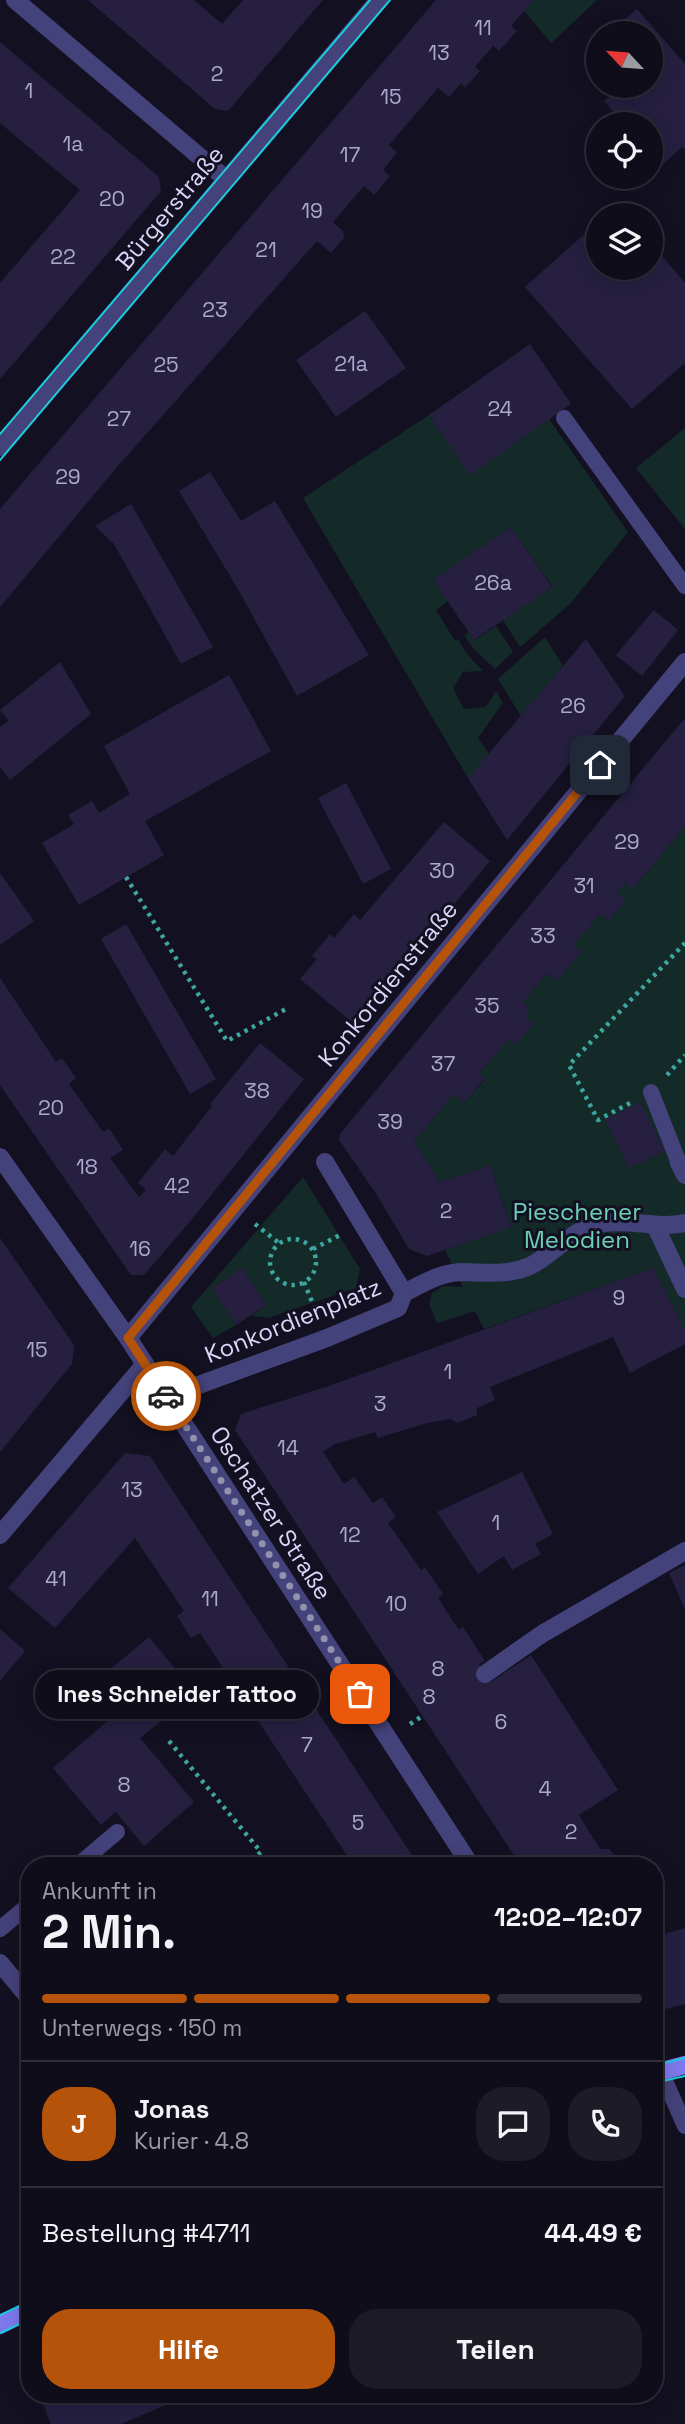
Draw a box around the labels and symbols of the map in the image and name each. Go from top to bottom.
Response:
house number: 11 [474,14,492,41]
north arrow [586,21,663,98]
house number: 13 [428,39,450,66]
house number: 2 [211,60,223,87]
house number: 1 [25,77,33,104]
house number: 15 [380,83,402,110]
house number: 1a [63,130,83,157]
street label: Bürgerstraße [109,139,231,276]
house number: 17 [340,141,360,168]
house number: 20 [99,185,125,212]
house number: 19 [301,197,323,224]
house number: 21 [255,236,277,263]
house number: 22 [50,243,76,270]
house number: 23 [202,296,228,323]
house number: 21a [334,350,368,377]
house number: 25 [153,351,179,378]
house number: 24 [487,395,513,422]
house number: 27 [107,405,131,432]
house number: 29 [55,463,81,490]
house number: 26a [474,569,512,596]
house number: 26 [560,692,586,719]
pin [570,735,630,795]
house number: 29 [614,828,640,855]
house number: 30 [429,857,455,884]
house number: 31 [573,872,595,899]
street label: Konkordienstraße [311,894,464,1073]
house number: 33 [530,922,556,949]
house number: 35 [474,992,500,1019]
house number: 37 [431,1050,455,1077]
house number: 38 [244,1077,270,1104]
house number: 20 [38,1094,64,1121]
house number: 39 [377,1108,403,1135]
house number: 18 [76,1153,98,1180]
house number: 42 [164,1172,190,1199]
park label: Pieschener Melodien [513,1196,641,1255]
house number: 2 [440,1197,452,1224]
house number: 16 [129,1235,151,1262]
street label: Konkordienplatz [200,1271,386,1370]
house number: 9 [613,1284,625,1311]
house number: 15 [26,1336,48,1363]
house number: 1 [444,1358,452,1385]
courier [131,1361,201,1431]
house number: 3 [374,1390,386,1417]
street label: Oschatzer Straße [204,1420,339,1605]
house number: 14 [277,1434,299,1461]
house number: 13 [121,1476,143,1503]
house number: 1 [492,1509,500,1536]
house number: 12 [339,1521,361,1548]
house number: 41 [45,1565,67,1592]
house number: 11 [201,1585,219,1612]
house number: 10 [385,1590,407,1617]
house number: 8 [431,1655,445,1682]
pin [330,1664,390,1724]
callout: Ines Schneider Tattoo [35,1670,318,1718]
house number: 8 [422,1683,436,1710]
house number: 6 [495,1708,507,1735]
house number: 7 [301,1731,313,1758]
house number: 8 [117,1771,131,1798]
house number: 4 [538,1775,552,1802]
house number: 5 [352,1809,364,1836]
house number: 2 [565,1818,577,1845]

